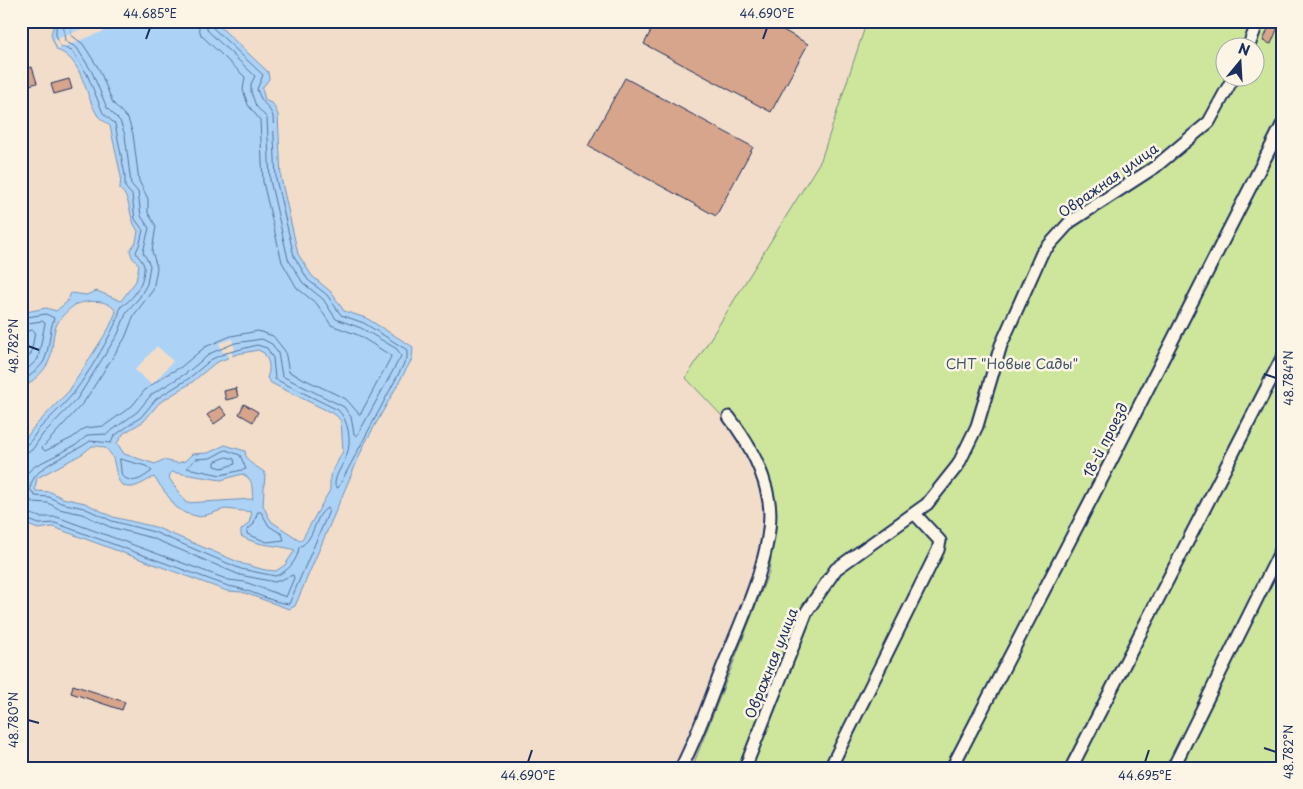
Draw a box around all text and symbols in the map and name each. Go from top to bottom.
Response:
text: 44.685°E [123,4,177,22]
text: 44.690°E [739,4,795,22]
text: N [1236,37,1253,61]
north arrow [1216,38,1266,88]
street label: Овражная улица [1054,138,1162,222]
text: 48.782°N [4,319,22,373]
text: 48.784°N [1279,350,1297,406]
park label: СНТ "Новые Сады" [946,353,1078,374]
street label: 18-й проезд [1077,399,1133,481]
street label: Овражная улица [739,604,803,722]
text: 48.780°N [4,692,22,748]
text: 48.782°N [1279,725,1297,779]
text: 44.690°E [500,766,556,784]
text: 44.695°E [1118,766,1172,784]

